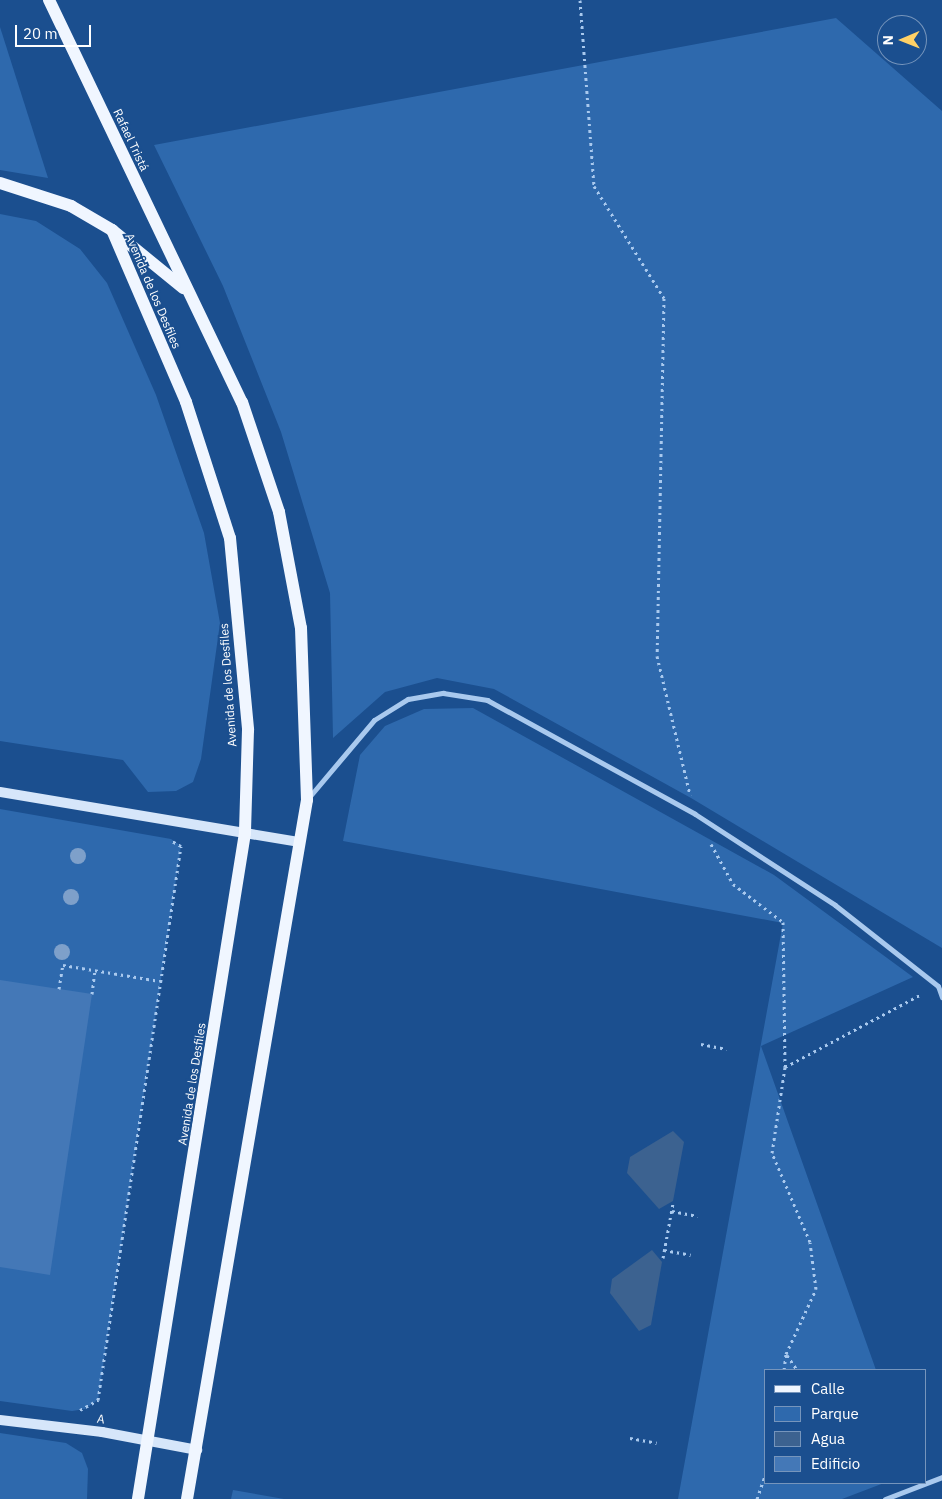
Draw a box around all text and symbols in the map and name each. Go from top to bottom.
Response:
scale bar [18,15,94,47]
north arrow [877,15,927,65]
text: 20 m [23,24,58,43]
text: N [879,35,897,45]
street label: Rafael Tristá [110,107,152,173]
street label: Avenida de los Desfiles [122,231,184,351]
street label: Avenida de los Desfiles [216,623,240,747]
street label: Avenida de los Desfiles [175,1022,209,1146]
legend [764,1369,927,1484]
text: Calle [811,1379,845,1398]
text: Parque [811,1404,859,1423]
street label: A [96,1411,106,1427]
text: Agua [811,1429,845,1448]
text: Edificio [811,1454,860,1473]

